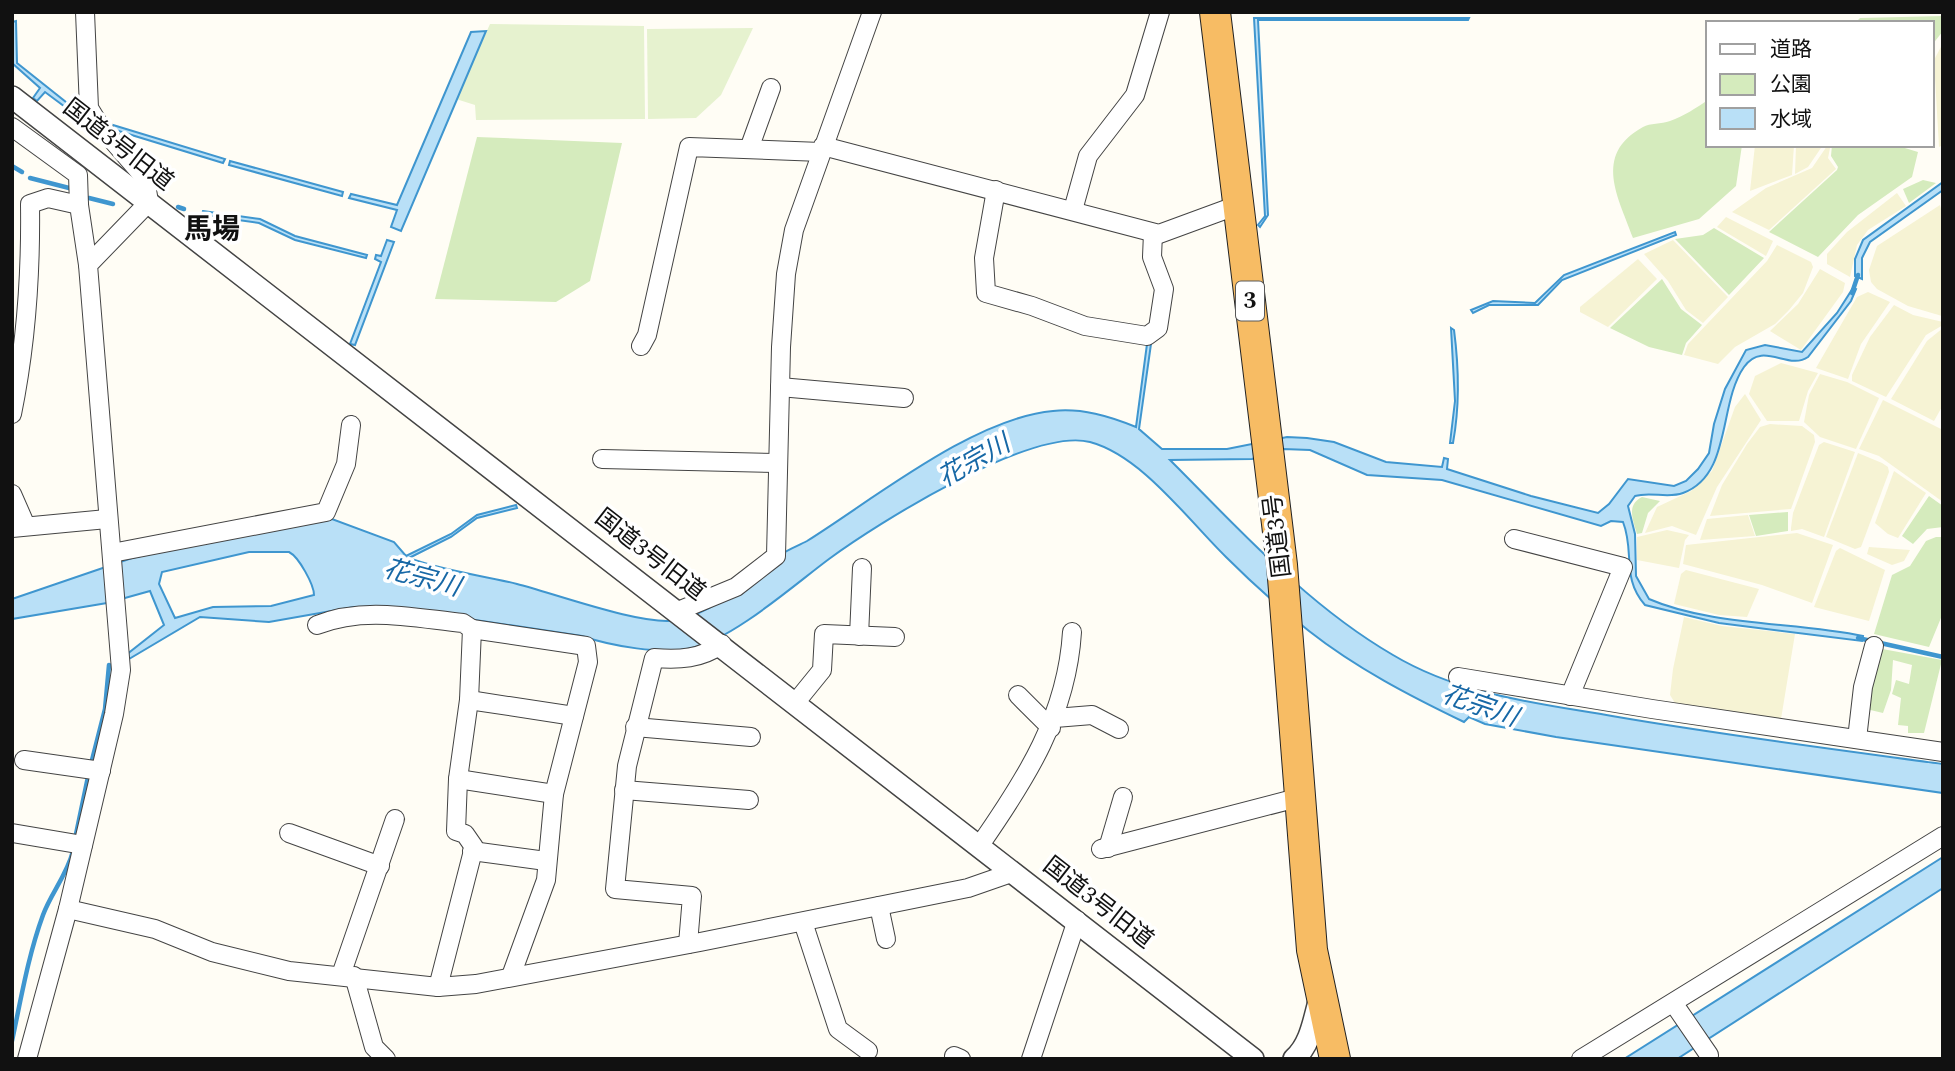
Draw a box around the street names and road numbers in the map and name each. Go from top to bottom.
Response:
street label: 国道3号旧道 [55,90,181,200]
road number: 3 [1236,282,1264,320]
street label: 国道3号 [1255,492,1301,580]
street label: 国道3号旧道 [587,500,713,610]
street label: 国道3号旧道 [1035,848,1161,958]

